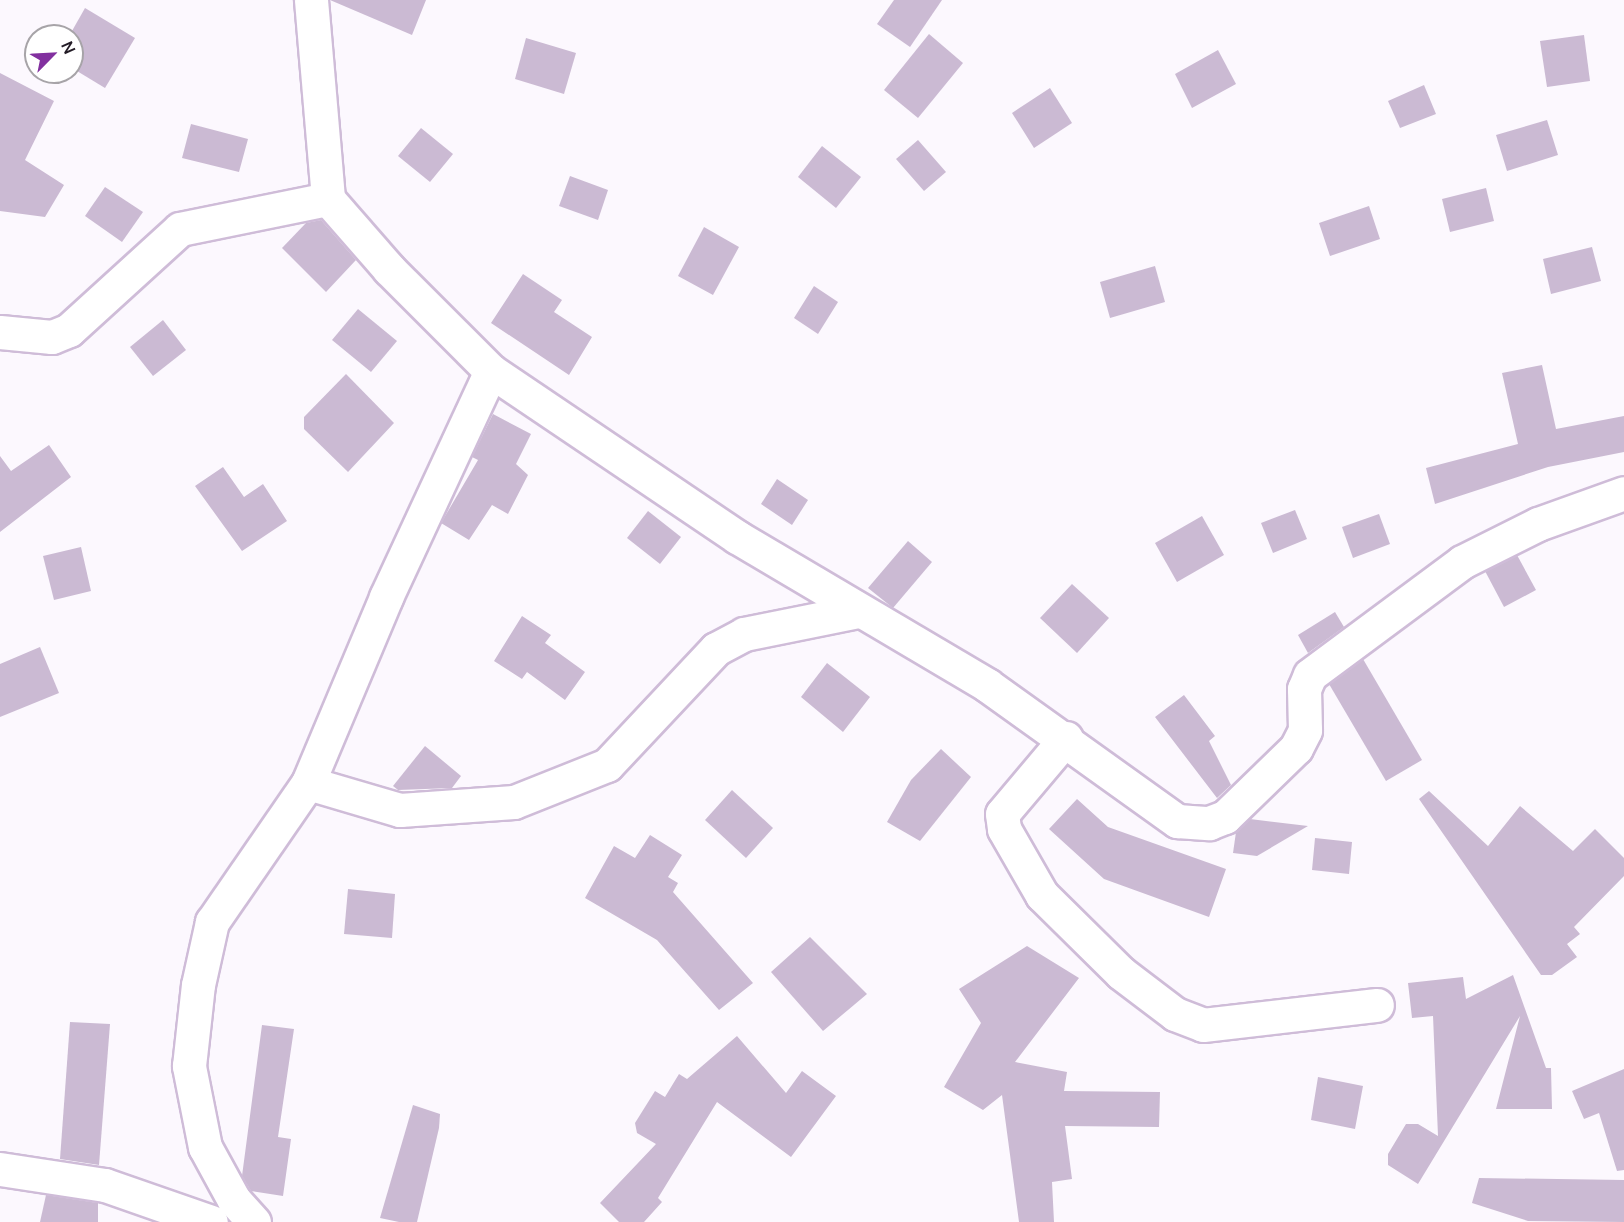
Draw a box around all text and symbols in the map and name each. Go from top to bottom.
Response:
north arrow [24,24,84,84]
text: N [56,38,81,57]

